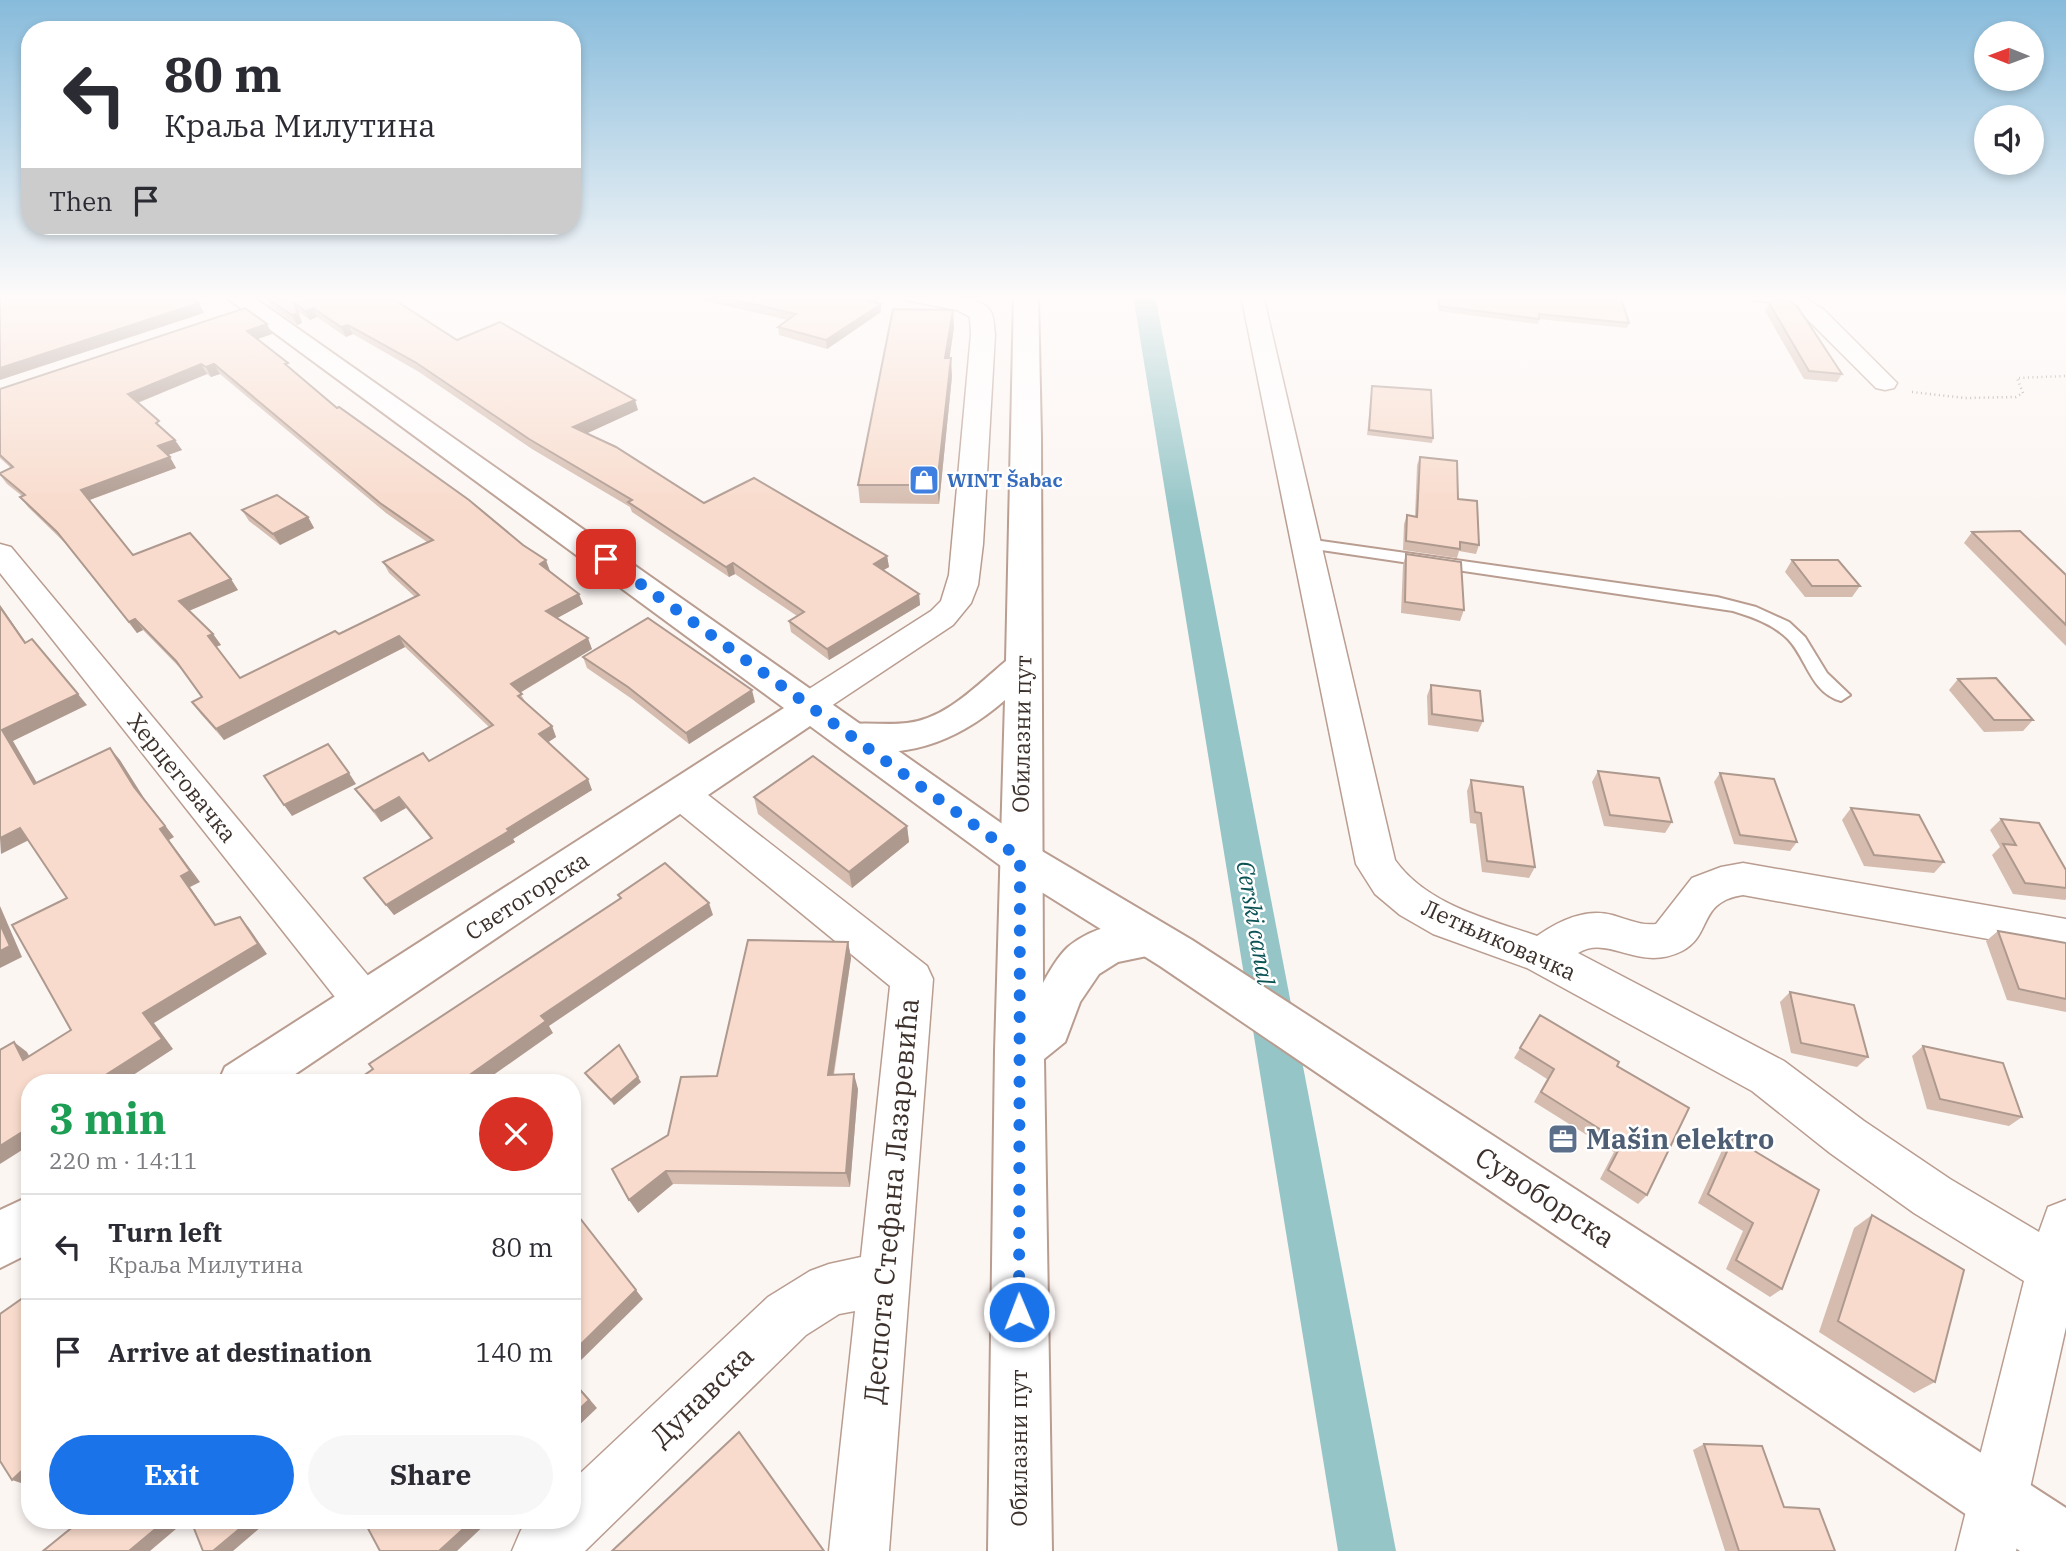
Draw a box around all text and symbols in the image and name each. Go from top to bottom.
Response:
north arrow [1974,21,2044,91]
map controls [1974,21,2044,175]
text: 80 m [164,42,282,105]
icon: left [49,49,140,140]
text: Краља Милутина [164,104,436,146]
button: sound [1974,105,2044,175]
icon: arrive [127,182,165,220]
text: Then [49,184,113,218]
shop icon: WINT Šabac [907,463,941,497]
place label: WINT Šabac [947,468,1063,492]
pin [576,529,636,589]
icon: arrive [587,540,625,578]
street label: Обилазни пут [1005,655,1037,813]
street label: Херцеговачка [121,707,244,848]
street label: Светогорска [459,844,594,946]
water label: Cerski canal [1229,858,1283,989]
street label: Летњиковачка [1418,892,1581,987]
street label: Деспота Стефана Лазаревића [854,996,927,1405]
text: 3 min [49,1091,167,1146]
button: close [479,1097,553,1171]
place label: Mašin elektro [1586,1120,1774,1157]
office icon: Mašin elektro [1546,1122,1580,1156]
street label: Сувоборска [1468,1138,1622,1256]
text: 220 m · 14:11 [49,1145,198,1175]
text: Turn left [108,1215,222,1249]
icon: left [49,1228,87,1266]
text: 80 m [491,1230,553,1264]
text: Краља Милутина [108,1249,303,1279]
position arrow [982,1275,1056,1349]
icon: arrive [49,1333,87,1371]
text: Arrive at destination [108,1335,372,1369]
text: 140 m [475,1335,553,1369]
street label: Дунавска [642,1337,761,1454]
street label: Обилазни пут [1003,1369,1033,1527]
button: Exit [49,1435,294,1515]
button: Share [308,1435,553,1515]

